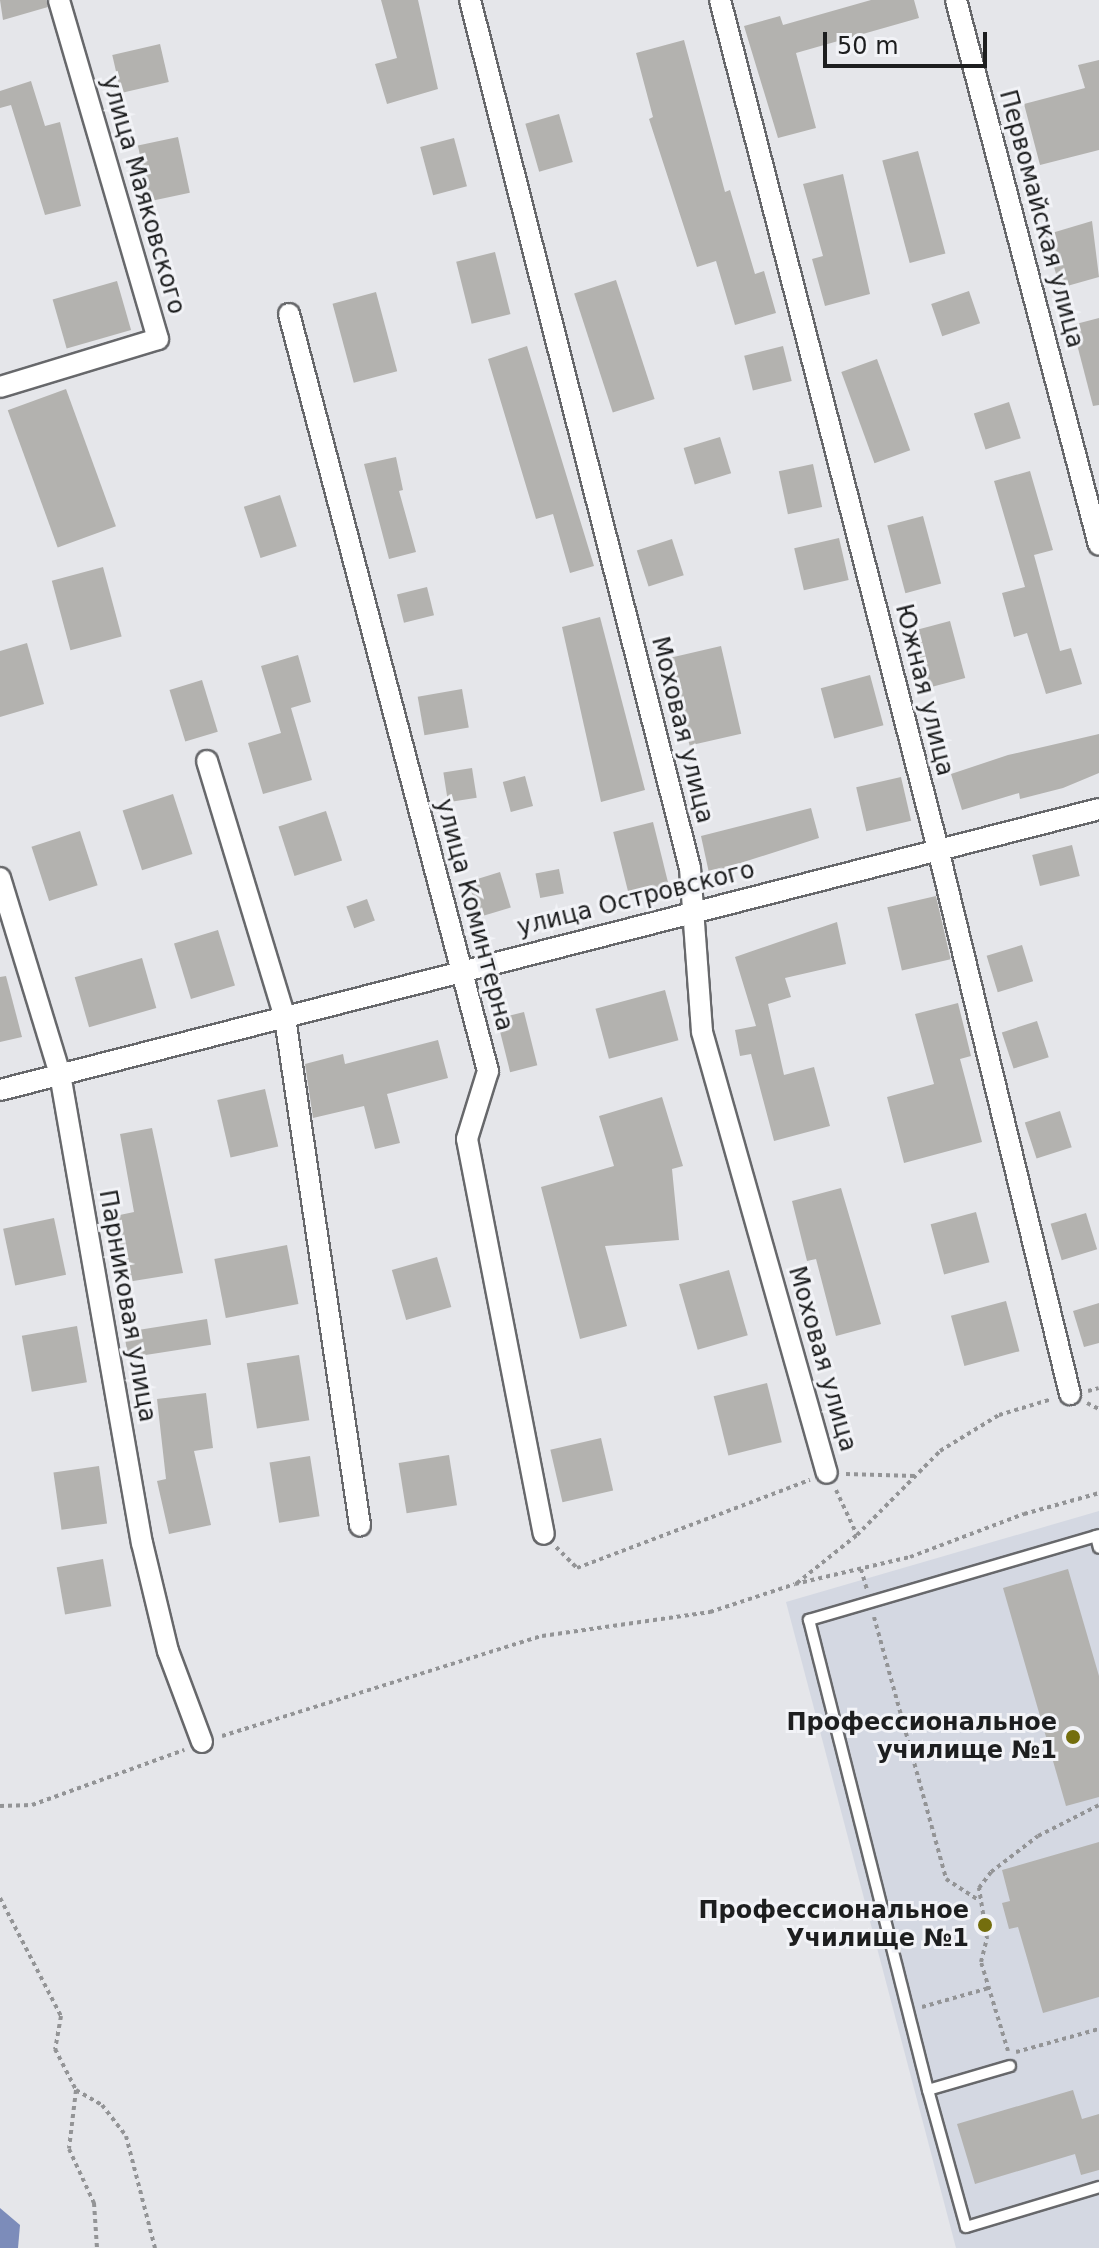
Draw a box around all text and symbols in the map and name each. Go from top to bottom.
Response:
scale bar [827,16,991,66]
text: 50 m [837,32,899,60]
street label: улица Маяковского [95,72,191,318]
street label: Первомайская улица [993,87,1089,351]
street label: Южная улица [889,601,959,779]
street label: Моховая улица [645,634,719,826]
street label: улица Коминтерна [429,796,519,1034]
street label: улица Островского [514,856,758,942]
street label: Парниковая улица [92,1188,162,1424]
street label: Моховая улица [782,1263,862,1455]
place label: Профессиональное училище №1 [787,1709,1057,1765]
marker: Профессиональное училище №1 [1064,1728,1082,1746]
place label: Профессиональное Училище №1 [699,1897,969,1953]
marker: Профессиональное Училище №1 [976,1916,994,1934]

